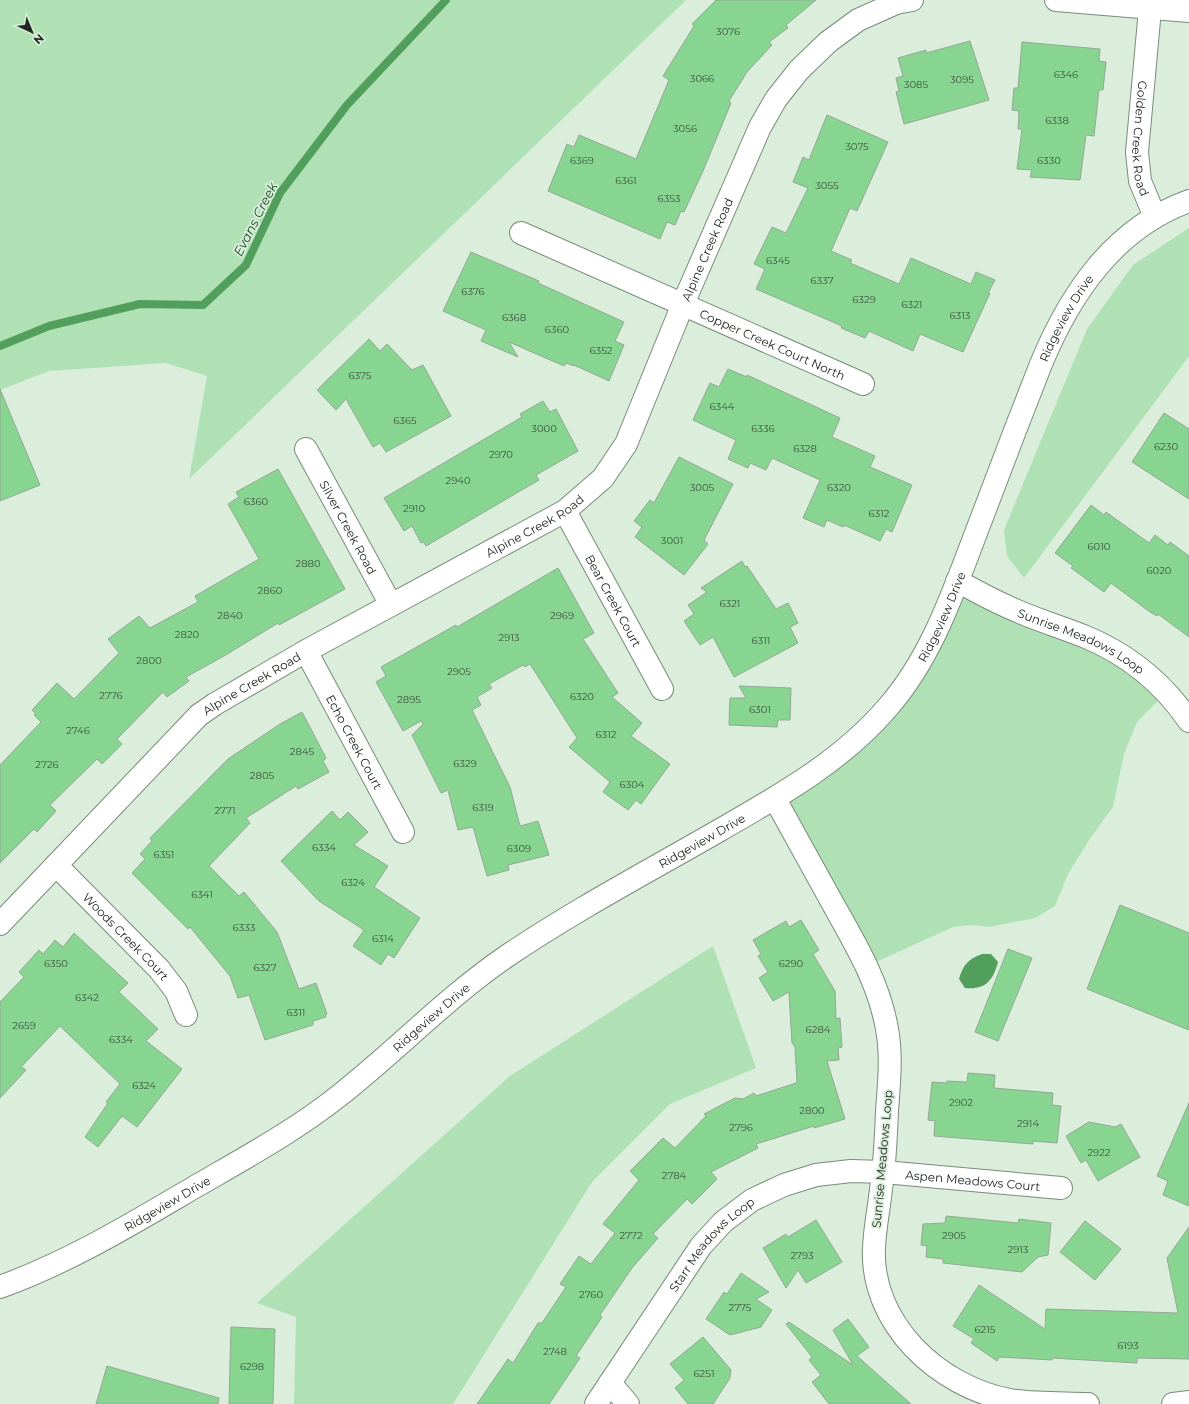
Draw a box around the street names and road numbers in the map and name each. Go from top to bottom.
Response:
street label: Golden Creek Road [1129,80,1153,198]
street label: Alpine Creek Road [678,195,736,303]
street label: Ridgeview Drive [1035,271,1096,364]
street label: Copper Creek Court North [698,305,848,383]
street label: Silver Creek Road [317,478,380,577]
street label: Alpine Creek Road [483,491,586,560]
street label: Bear Creek Court [583,552,645,649]
street label: Ridgeview Drive [914,569,968,665]
street label: Sunrise Meadows Loop [1016,605,1148,677]
street label: Alpine Creek Road [200,648,303,718]
street label: Echo Creek Court [323,692,386,792]
street label: Ridgeview Drive [656,810,748,871]
street label: Woods Creek Court [80,889,172,983]
street label: Ridgeview Drive [389,979,473,1055]
street label: Sunrise Meadows Loop [868,1089,896,1229]
street label: Aspen Meadows Court [905,1166,1041,1194]
street label: Ridgeview Drive [121,1172,213,1234]
street label: Starr Meadows Loop [665,1194,757,1294]

